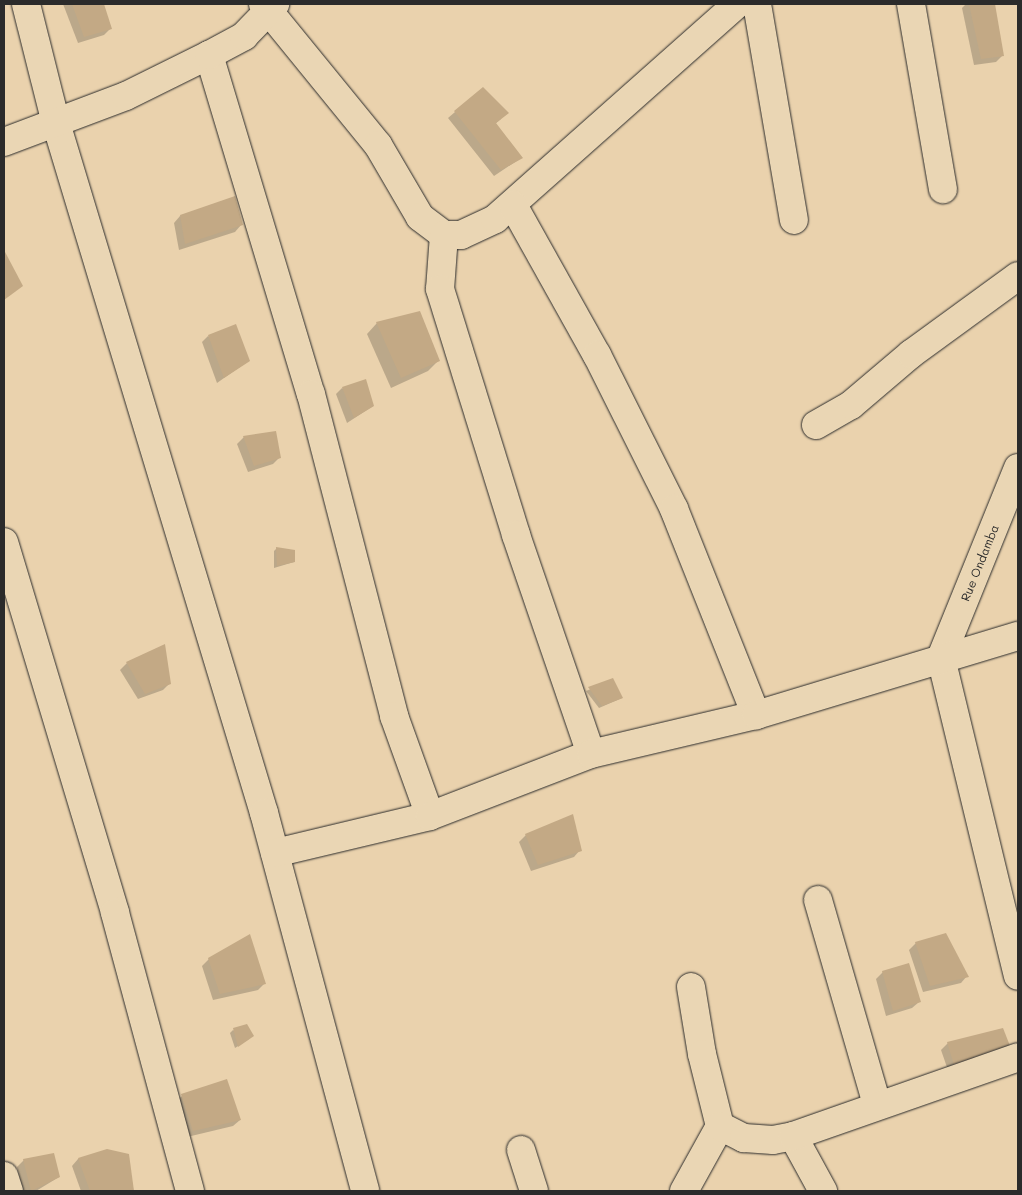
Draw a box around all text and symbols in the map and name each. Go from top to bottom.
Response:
street label: Rue Ondamba [958,523,1002,603]

